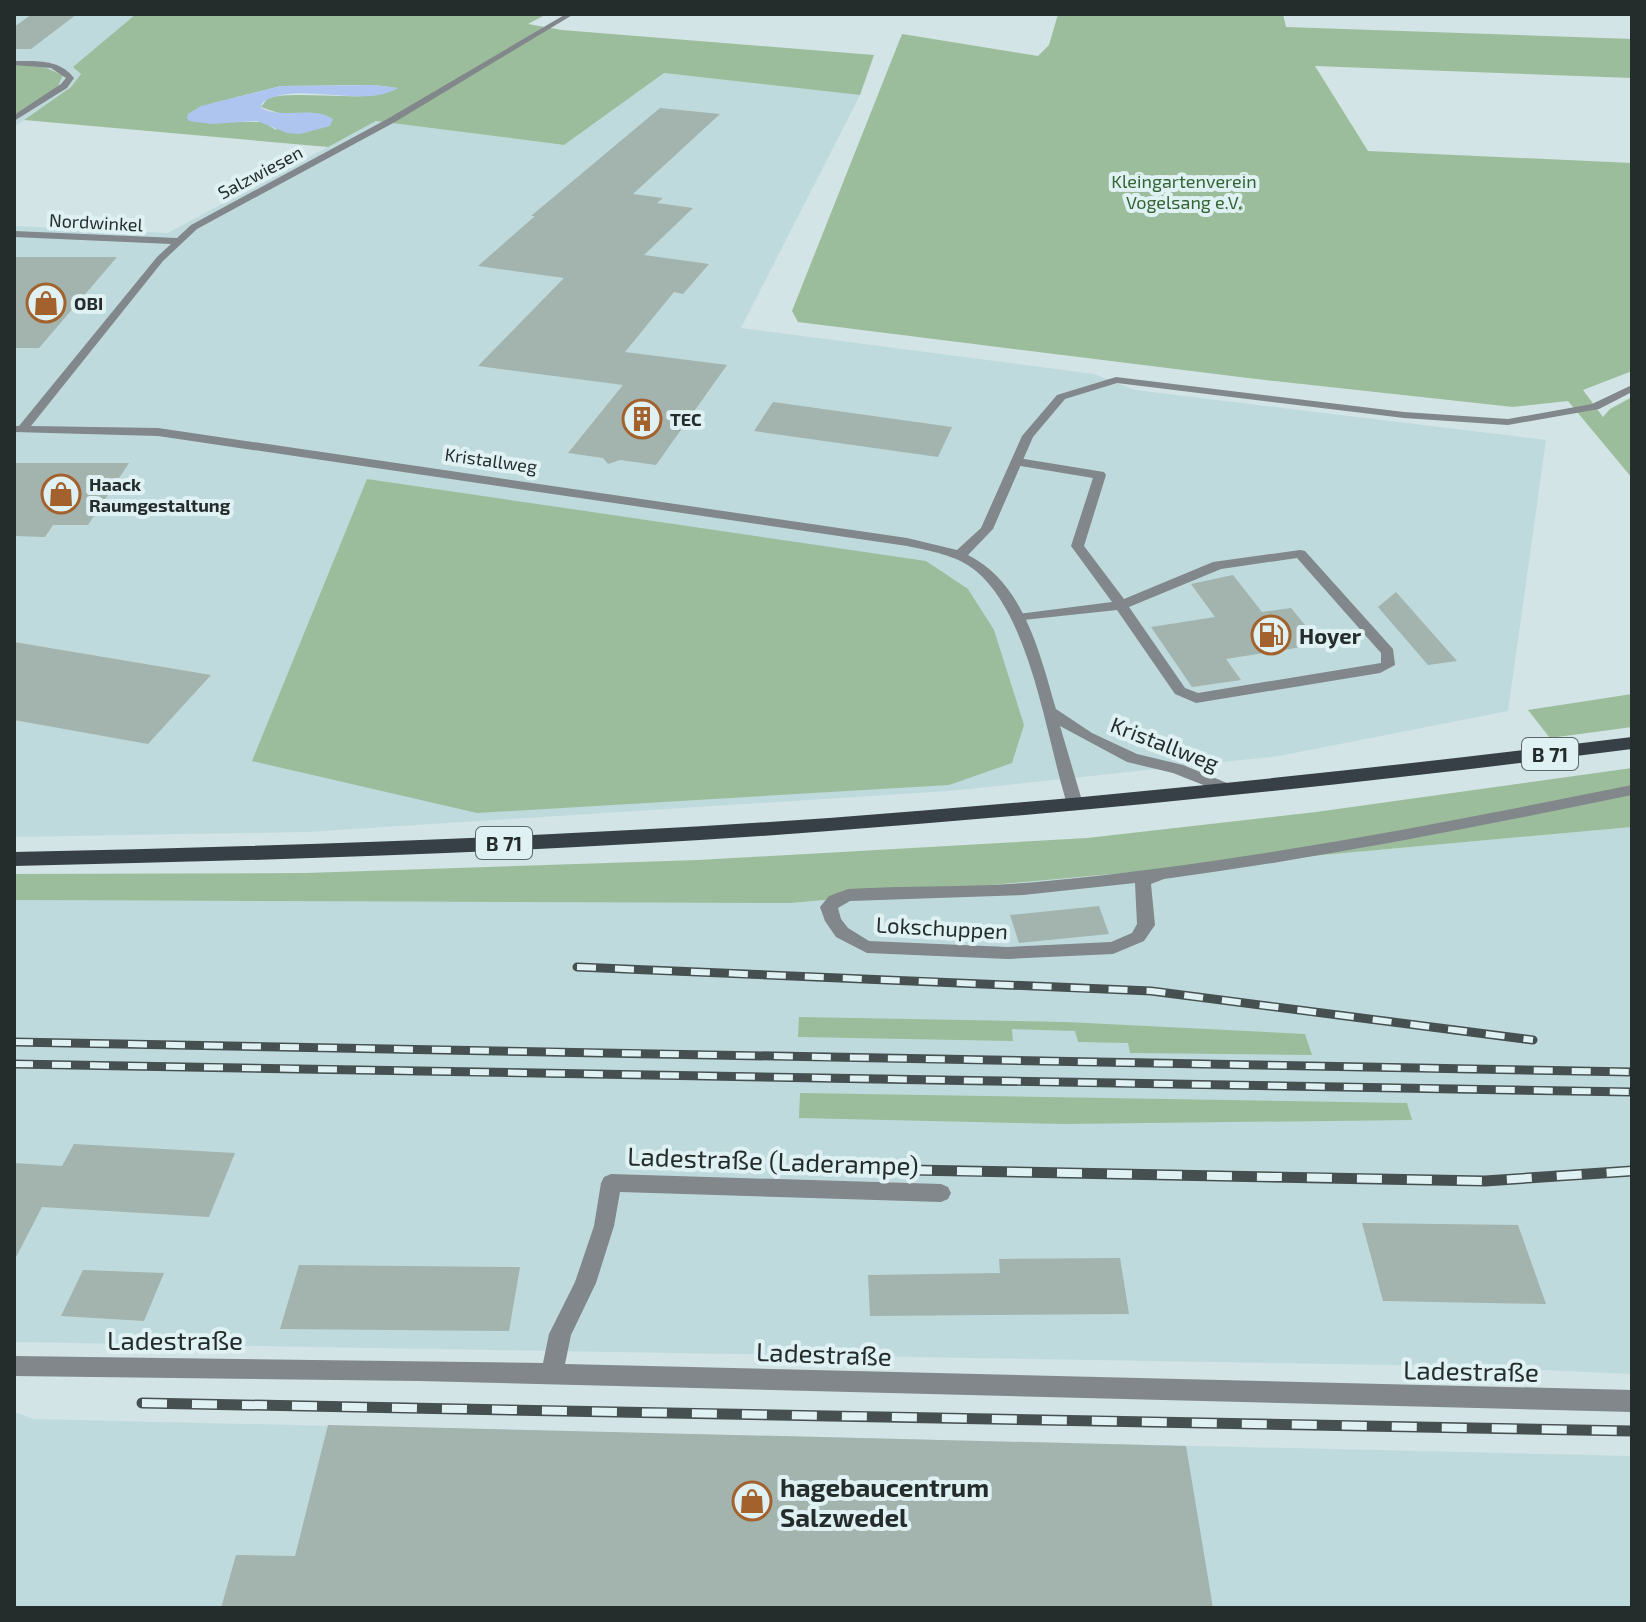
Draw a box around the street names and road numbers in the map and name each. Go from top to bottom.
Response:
street label: Salzwiesen [214,141,306,203]
street label: Nordwinkel [49,209,144,235]
street label: Kristallweg [443,443,539,477]
street label: Kristallweg [1107,710,1223,776]
road number: B 71 [1522,738,1578,770]
road number: B 71 [476,827,532,859]
street label: Lokschuppen [875,911,1009,943]
street label: Ladestraße (Laderampe) [627,1139,919,1181]
street label: Ladestraße [107,1324,243,1355]
street label: Ladestraße [756,1335,892,1371]
street label: Ladestraße [1403,1353,1539,1387]

